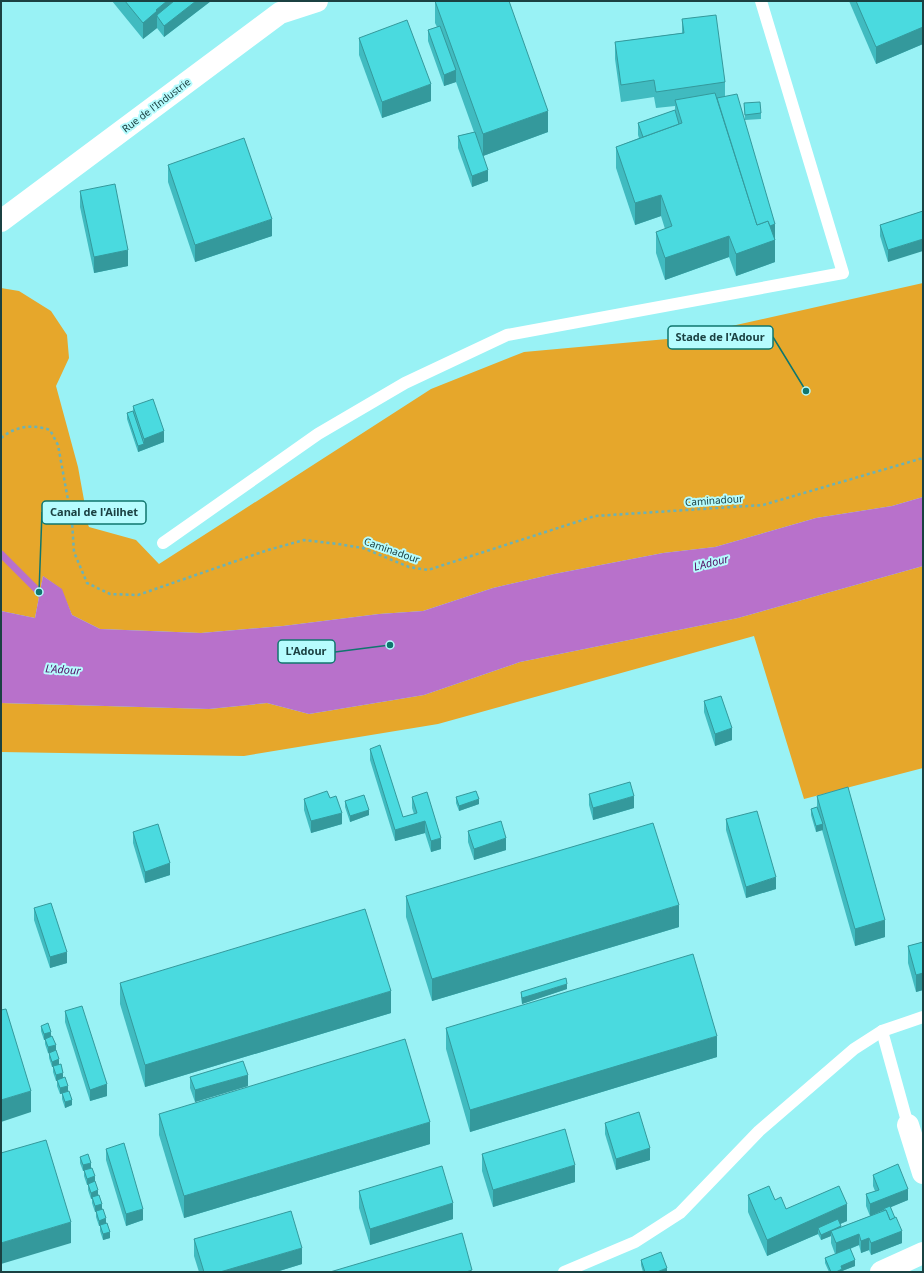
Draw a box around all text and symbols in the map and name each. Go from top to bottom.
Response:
street label: Rue de l'Industrie [119,74,193,135]
callout: Stade de l'Adour [668,326,773,349]
text: Stade de l'Adour [675,329,765,344]
street label: Caminadour [684,491,744,509]
callout: Canal de l'Ailhet [42,501,146,524]
text: Canal de l'Ailhet [50,504,138,519]
street label: Caminadour [362,534,422,566]
water label: L'Adour [692,550,731,574]
callout: L'Adour [278,640,335,663]
text: L'Adour [286,643,327,658]
water label: L'Adour [45,660,82,678]

